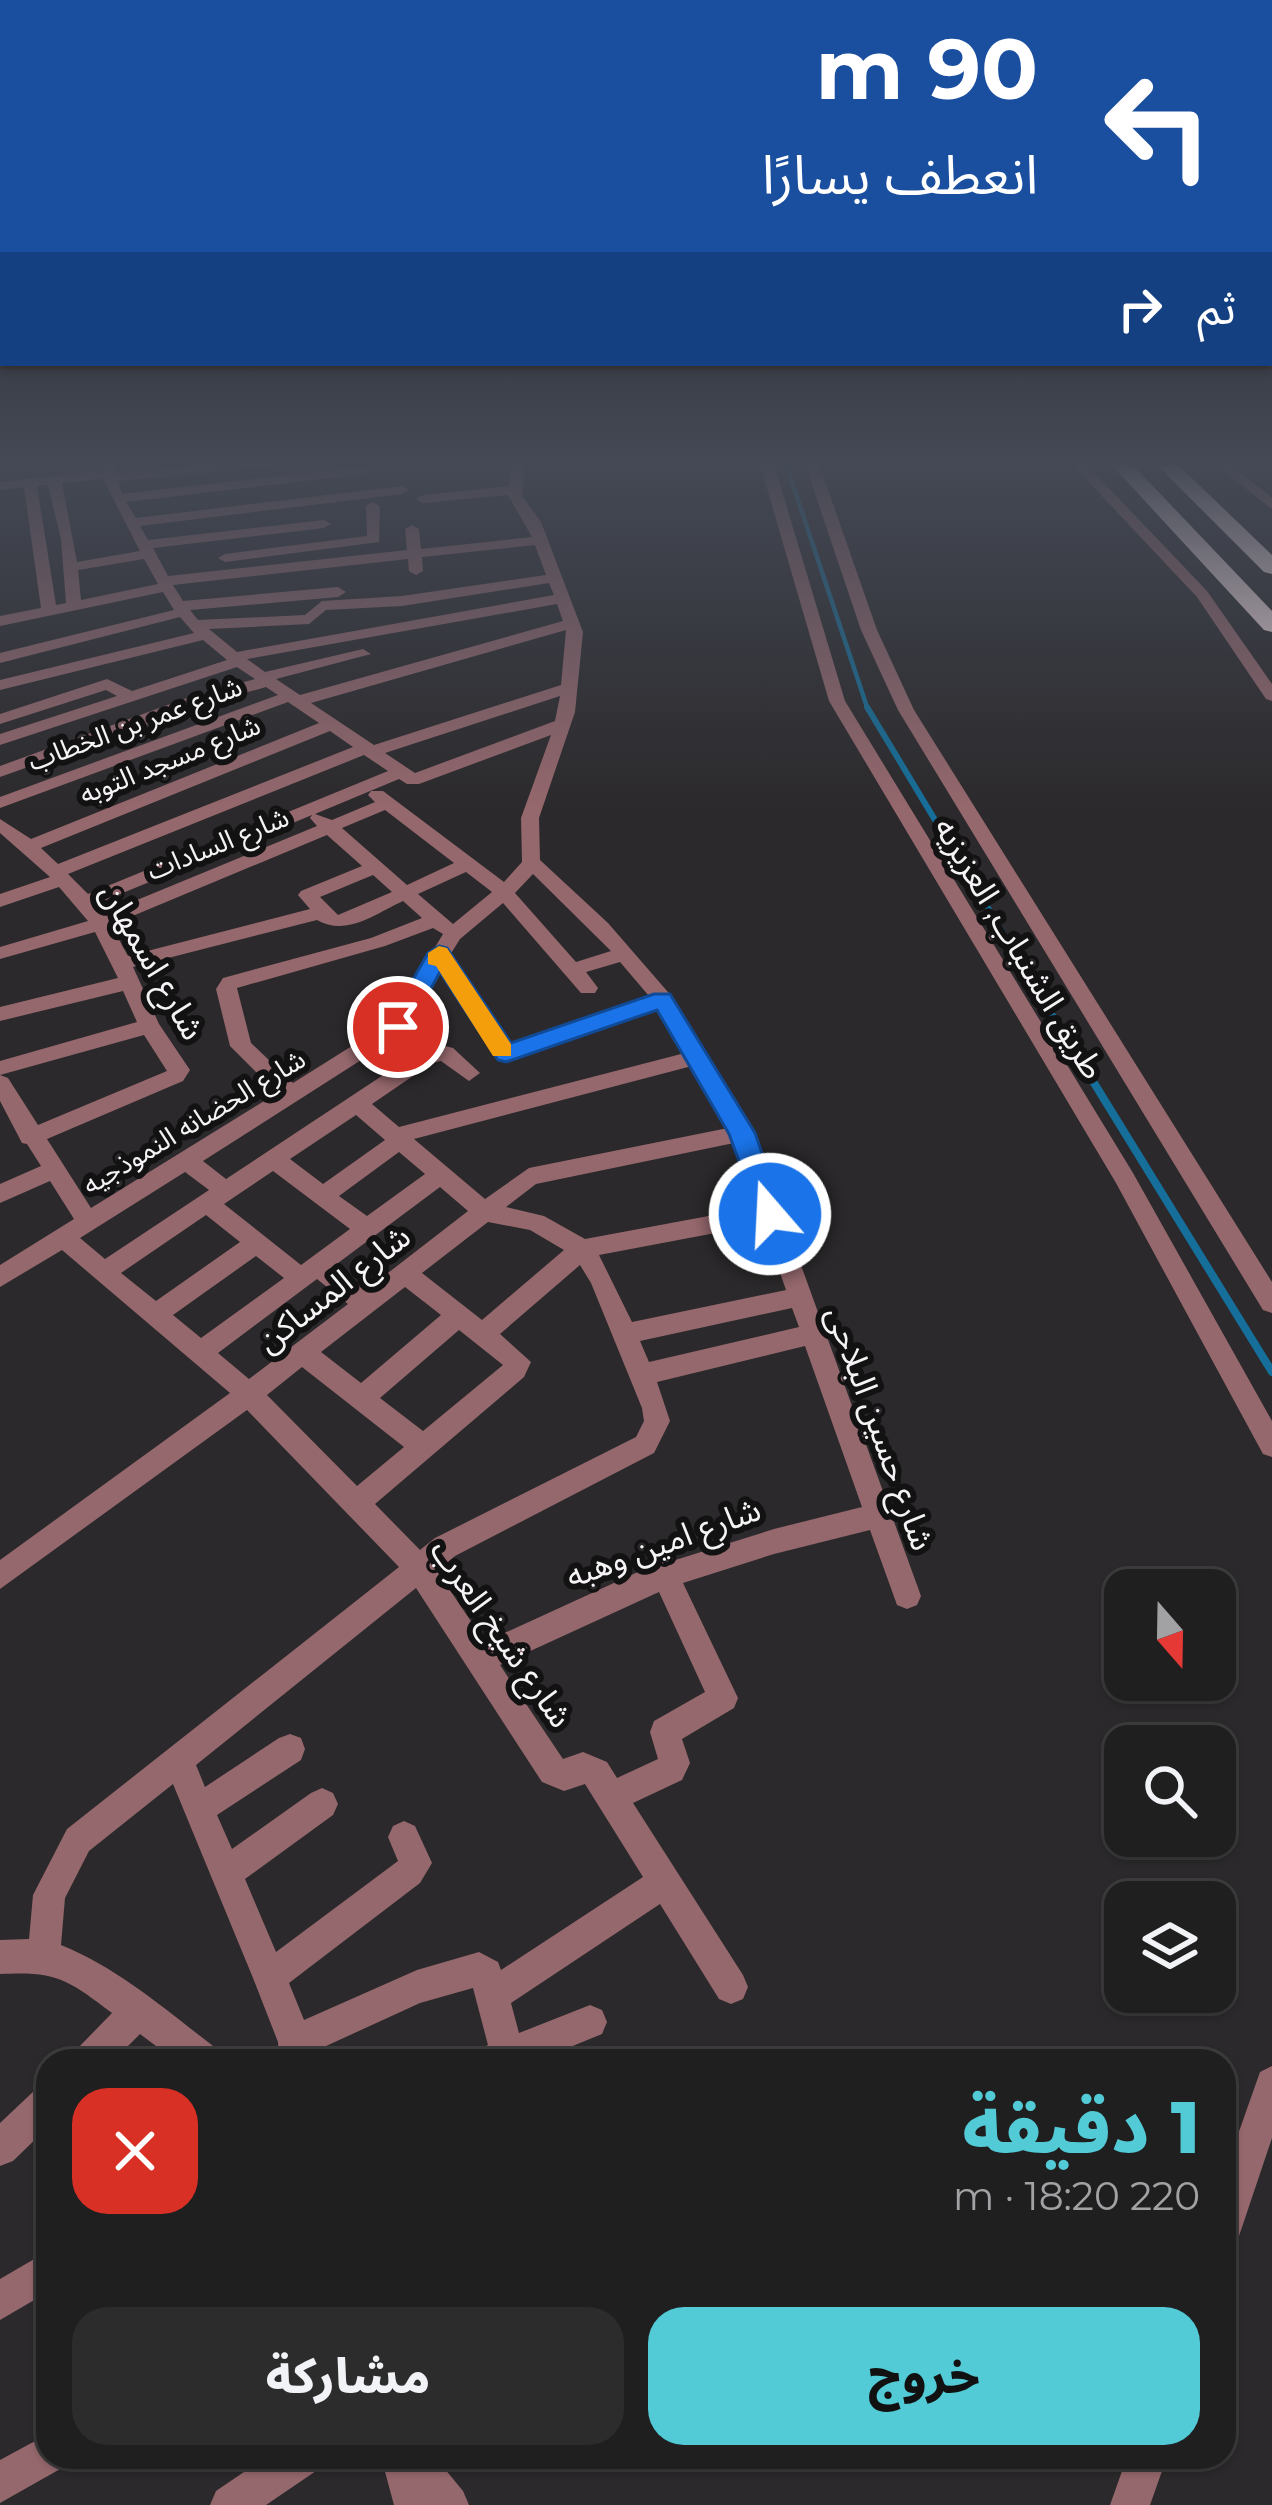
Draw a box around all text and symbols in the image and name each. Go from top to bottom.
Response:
text: 90 m [816,18,1038,120]
icon: left [1080,48,1236,204]
text: انعطف يسارًا [762,142,1038,208]
icon: right [1107,276,1173,342]
text: ثم [1197,280,1236,335]
street label: شارع عمر بن الخطاب [23,670,248,781]
street label: شارع مسجد التوبه [75,708,267,815]
street label: شارع السادات [142,800,295,891]
street label: طريق الشنباب, العزيزيه [925,810,1114,1087]
street label: شارع اسمهان [88,875,214,1049]
pin [347,976,449,1078]
icon: arrive [365,994,431,1060]
street label: شارع الحضانه النموذجيه [76,1042,313,1205]
position arrow [707,1151,833,1277]
street label: شارع المساكن [248,1216,421,1364]
street label: شارع حسين البلاحى [814,1301,944,1557]
street label: شارع امين وهبه [560,1488,768,1600]
street label: شارع شيخ العرب [418,1531,582,1738]
north arrow [1104,1569,1236,1701]
map controls [1104,1569,1236,2013]
button: search [1104,1725,1236,1857]
button: layers [1104,1881,1236,2013]
text: 1 دقيقة [962,2083,1200,2171]
button: close [72,2088,198,2214]
text: 220 m · 18:20 [953,2172,1200,2220]
button: مشاركة [72,2307,624,2445]
button: خروج [648,2307,1200,2445]

